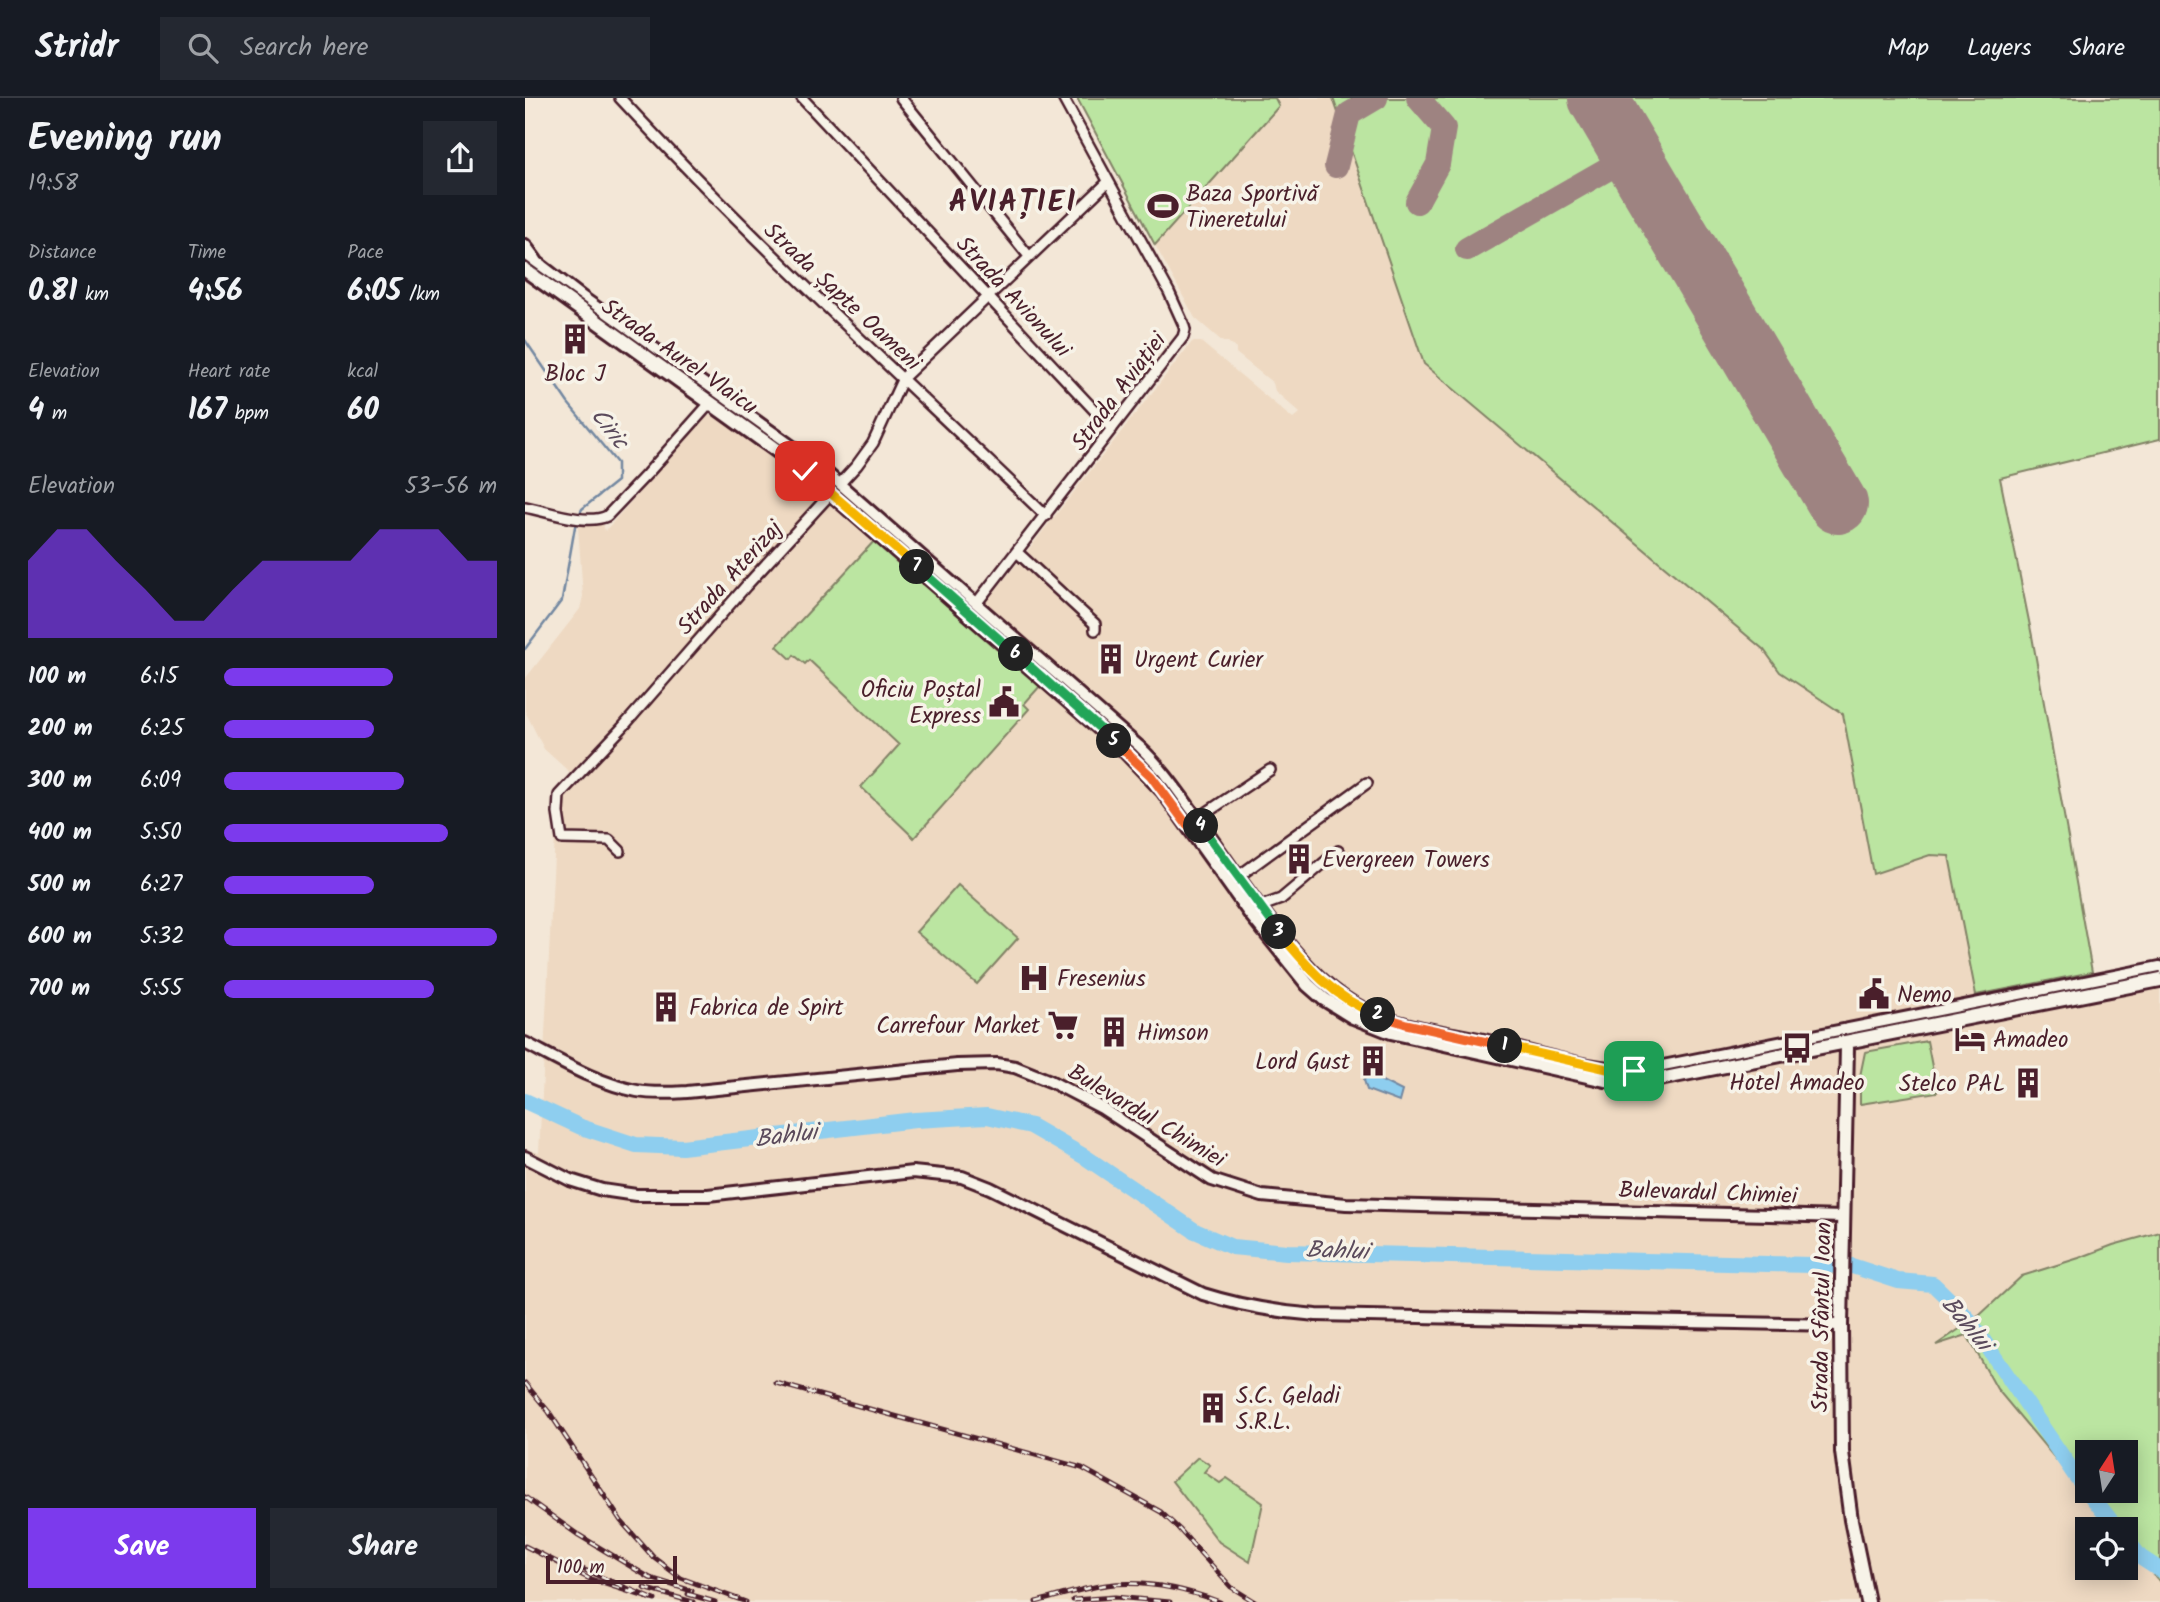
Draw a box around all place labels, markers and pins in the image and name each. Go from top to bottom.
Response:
place label: Baza Sportivă Tineretului [1186,177,1320,239]
sports icon: Baza Sportivă Tineretului [1146,189,1180,223]
building icon: Bloc J [558,322,592,356]
place label: Bloc J [545,357,607,393]
pin [775,441,835,501]
pin: 7 [899,550,935,584]
pin: 6 [999,636,1033,672]
building icon: Urgent Curier [1094,642,1128,676]
place label: Urgent Curier [1134,643,1264,679]
place label: Oficiu Poștal Express [861,673,981,735]
public building icon: Oficiu Poștal Express [987,685,1021,719]
pin: 5 [1097,724,1131,758]
pin: 4 [1183,808,1219,844]
building icon: Evergreen Towers [1282,842,1316,876]
place label: Evergreen Towers [1322,843,1490,879]
pin: 3 [1261,914,1297,950]
hospital icon: Fresenius [1017,961,1051,995]
place label: Fresenius [1057,962,1146,998]
public building icon: Nemo [1857,977,1891,1011]
place label: Nemo [1897,978,1952,1014]
building icon: Fabrica de Spirt [649,990,683,1024]
place label: Fabrica de Spirt [689,991,845,1027]
pin: 2 [1361,998,1395,1032]
supermarket icon: Carrefour Market [1046,1008,1080,1042]
place label: Carrefour Market [876,1009,1041,1045]
building icon: Himson [1097,1015,1131,1049]
place label: Himson [1137,1016,1209,1052]
hotel icon: Amadeo [1953,1022,1987,1056]
place label: Amadeo [1993,1023,2068,1059]
pin: 1 [1487,1028,1523,1063]
bus stop icon: Hotel Amadeo [1780,1031,1814,1065]
pin [1604,1041,1664,1101]
building icon: Lord Gust [1356,1044,1390,1078]
place label: Lord Gust [1255,1045,1351,1081]
place label: Hotel Amadeo [1729,1066,1865,1102]
building icon: Stelco PAL [2011,1066,2045,1100]
place label: Stelco PAL [1899,1067,2005,1103]
place label: S.C. Geladi S.R.L. [1236,1379,1341,1441]
building icon: S.C. Geladi S.R.L. [1196,1391,1230,1425]

